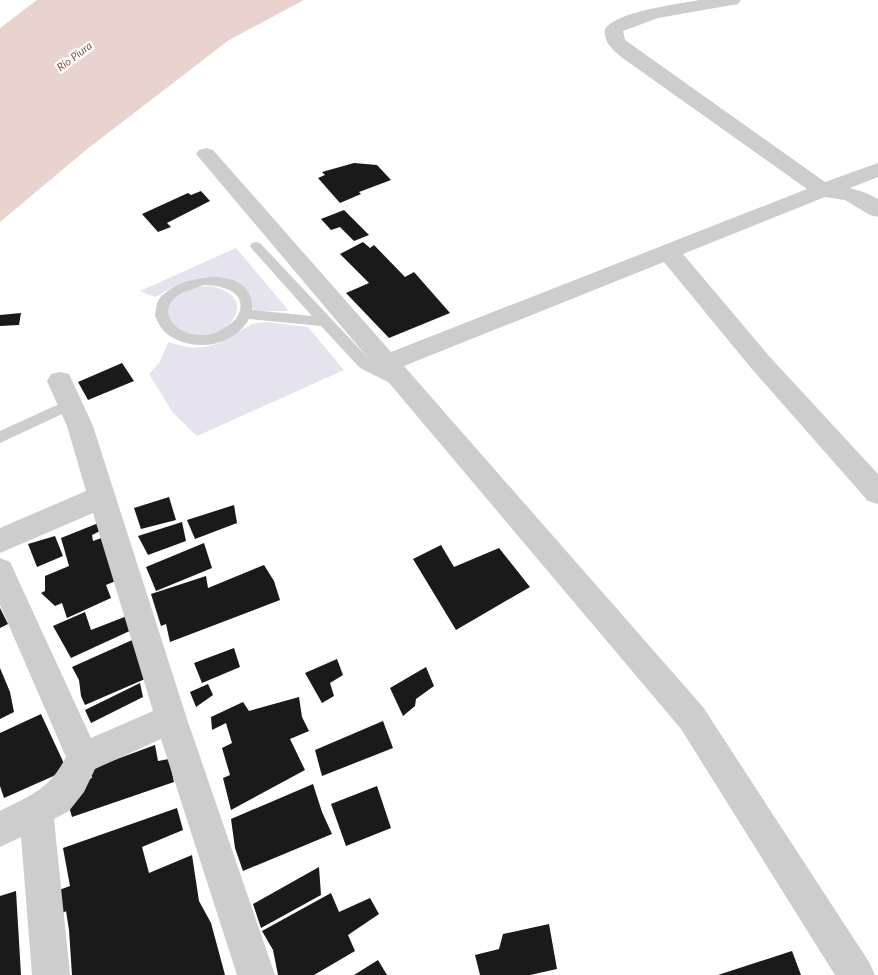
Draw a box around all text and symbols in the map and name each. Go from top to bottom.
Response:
water label: Río Piura [54,38,94,73]

